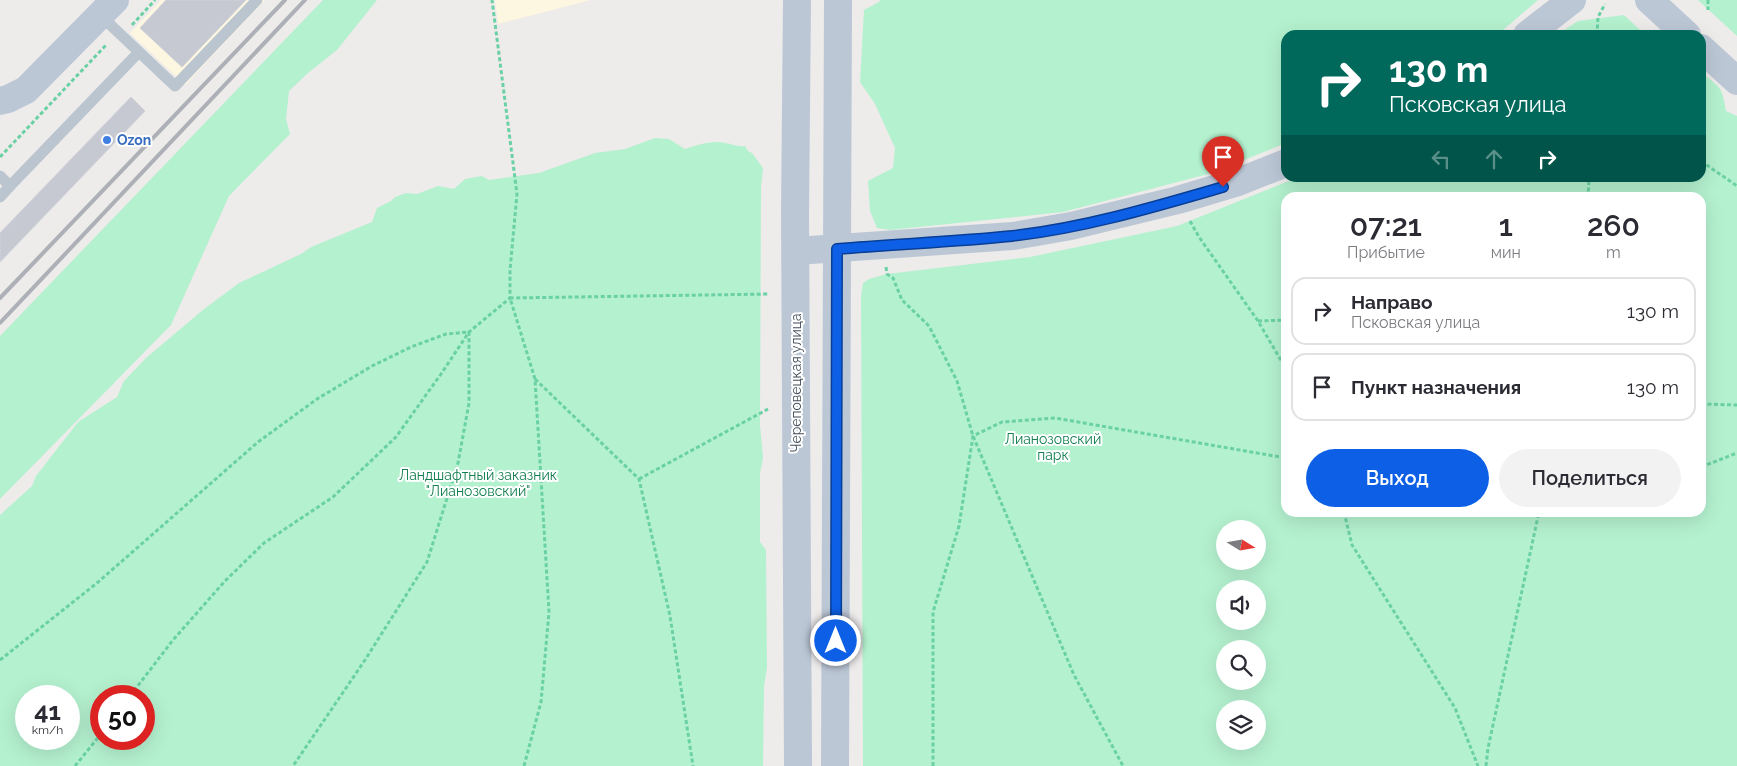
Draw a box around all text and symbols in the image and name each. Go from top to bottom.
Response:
text: 130 m [1389,49,1488,90]
icon: right [1306,50,1371,115]
text: Псковская улица [1389,91,1567,117]
place label: Ozon [117,132,151,148]
marker: Ozon [101,134,113,146]
pin [1202,136,1244,187]
icon: arrive [1209,143,1237,171]
icon: left [1427,145,1455,173]
icon: ahead [1480,145,1508,173]
icon: right [1533,145,1561,173]
text: 07:21 [1350,208,1422,243]
text: 1 [1499,208,1513,243]
text: 260 [1587,208,1640,243]
text: Прибытие [1347,243,1425,262]
text: мин [1491,243,1521,262]
text: m [1606,243,1621,262]
text: Направо [1351,291,1432,313]
icon: right [1308,297,1336,325]
text: 130 m [1627,300,1679,322]
street label: Череповецкая улица [788,313,804,453]
text: Псковская улица [1351,313,1480,332]
icon: arrive [1308,373,1336,401]
text: Пункт назначения [1351,376,1521,398]
text: 130 m [1627,376,1679,398]
park label: Лианозовский парк [1005,431,1101,463]
button: Выход [1306,449,1489,507]
button: Поделиться [1499,449,1681,507]
park label: Ландшафтный заказник "Лианозовский" [399,467,557,499]
north arrow [1216,520,1266,570]
map controls [1216,520,1266,750]
button: sound [1216,580,1266,630]
position arrow [809,614,861,666]
button: search [1216,640,1266,690]
speed limit sign: 50 [90,685,155,750]
text: 41 [34,696,61,726]
button: layers [1216,700,1266,750]
text: km/h [32,723,63,737]

